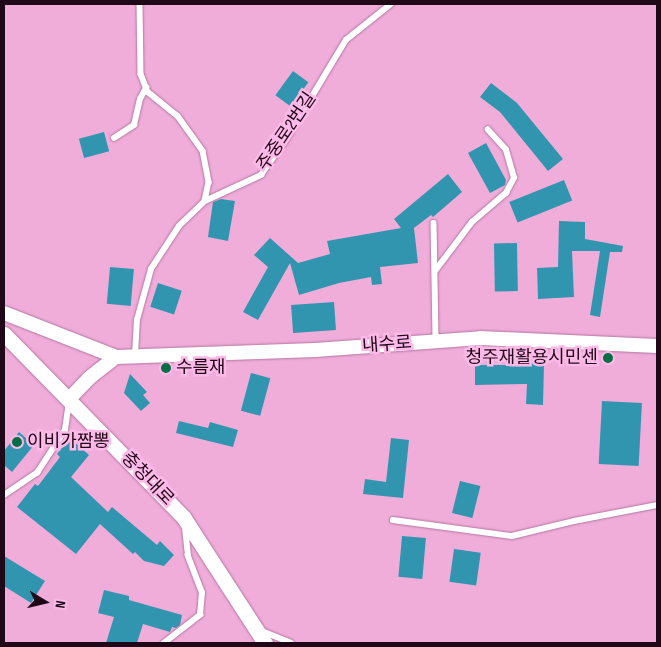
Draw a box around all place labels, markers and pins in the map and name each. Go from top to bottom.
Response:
place label: 청주재활용시민센 [466,347,598,369]
marker: 청주재활용시민센 [602,352,614,364]
place label: 수름재 [176,357,226,379]
marker: 수름재 [160,362,172,374]
place label: 이비가짬뽕 [27,431,110,453]
marker: 이비가짬뽕 [11,436,23,448]

